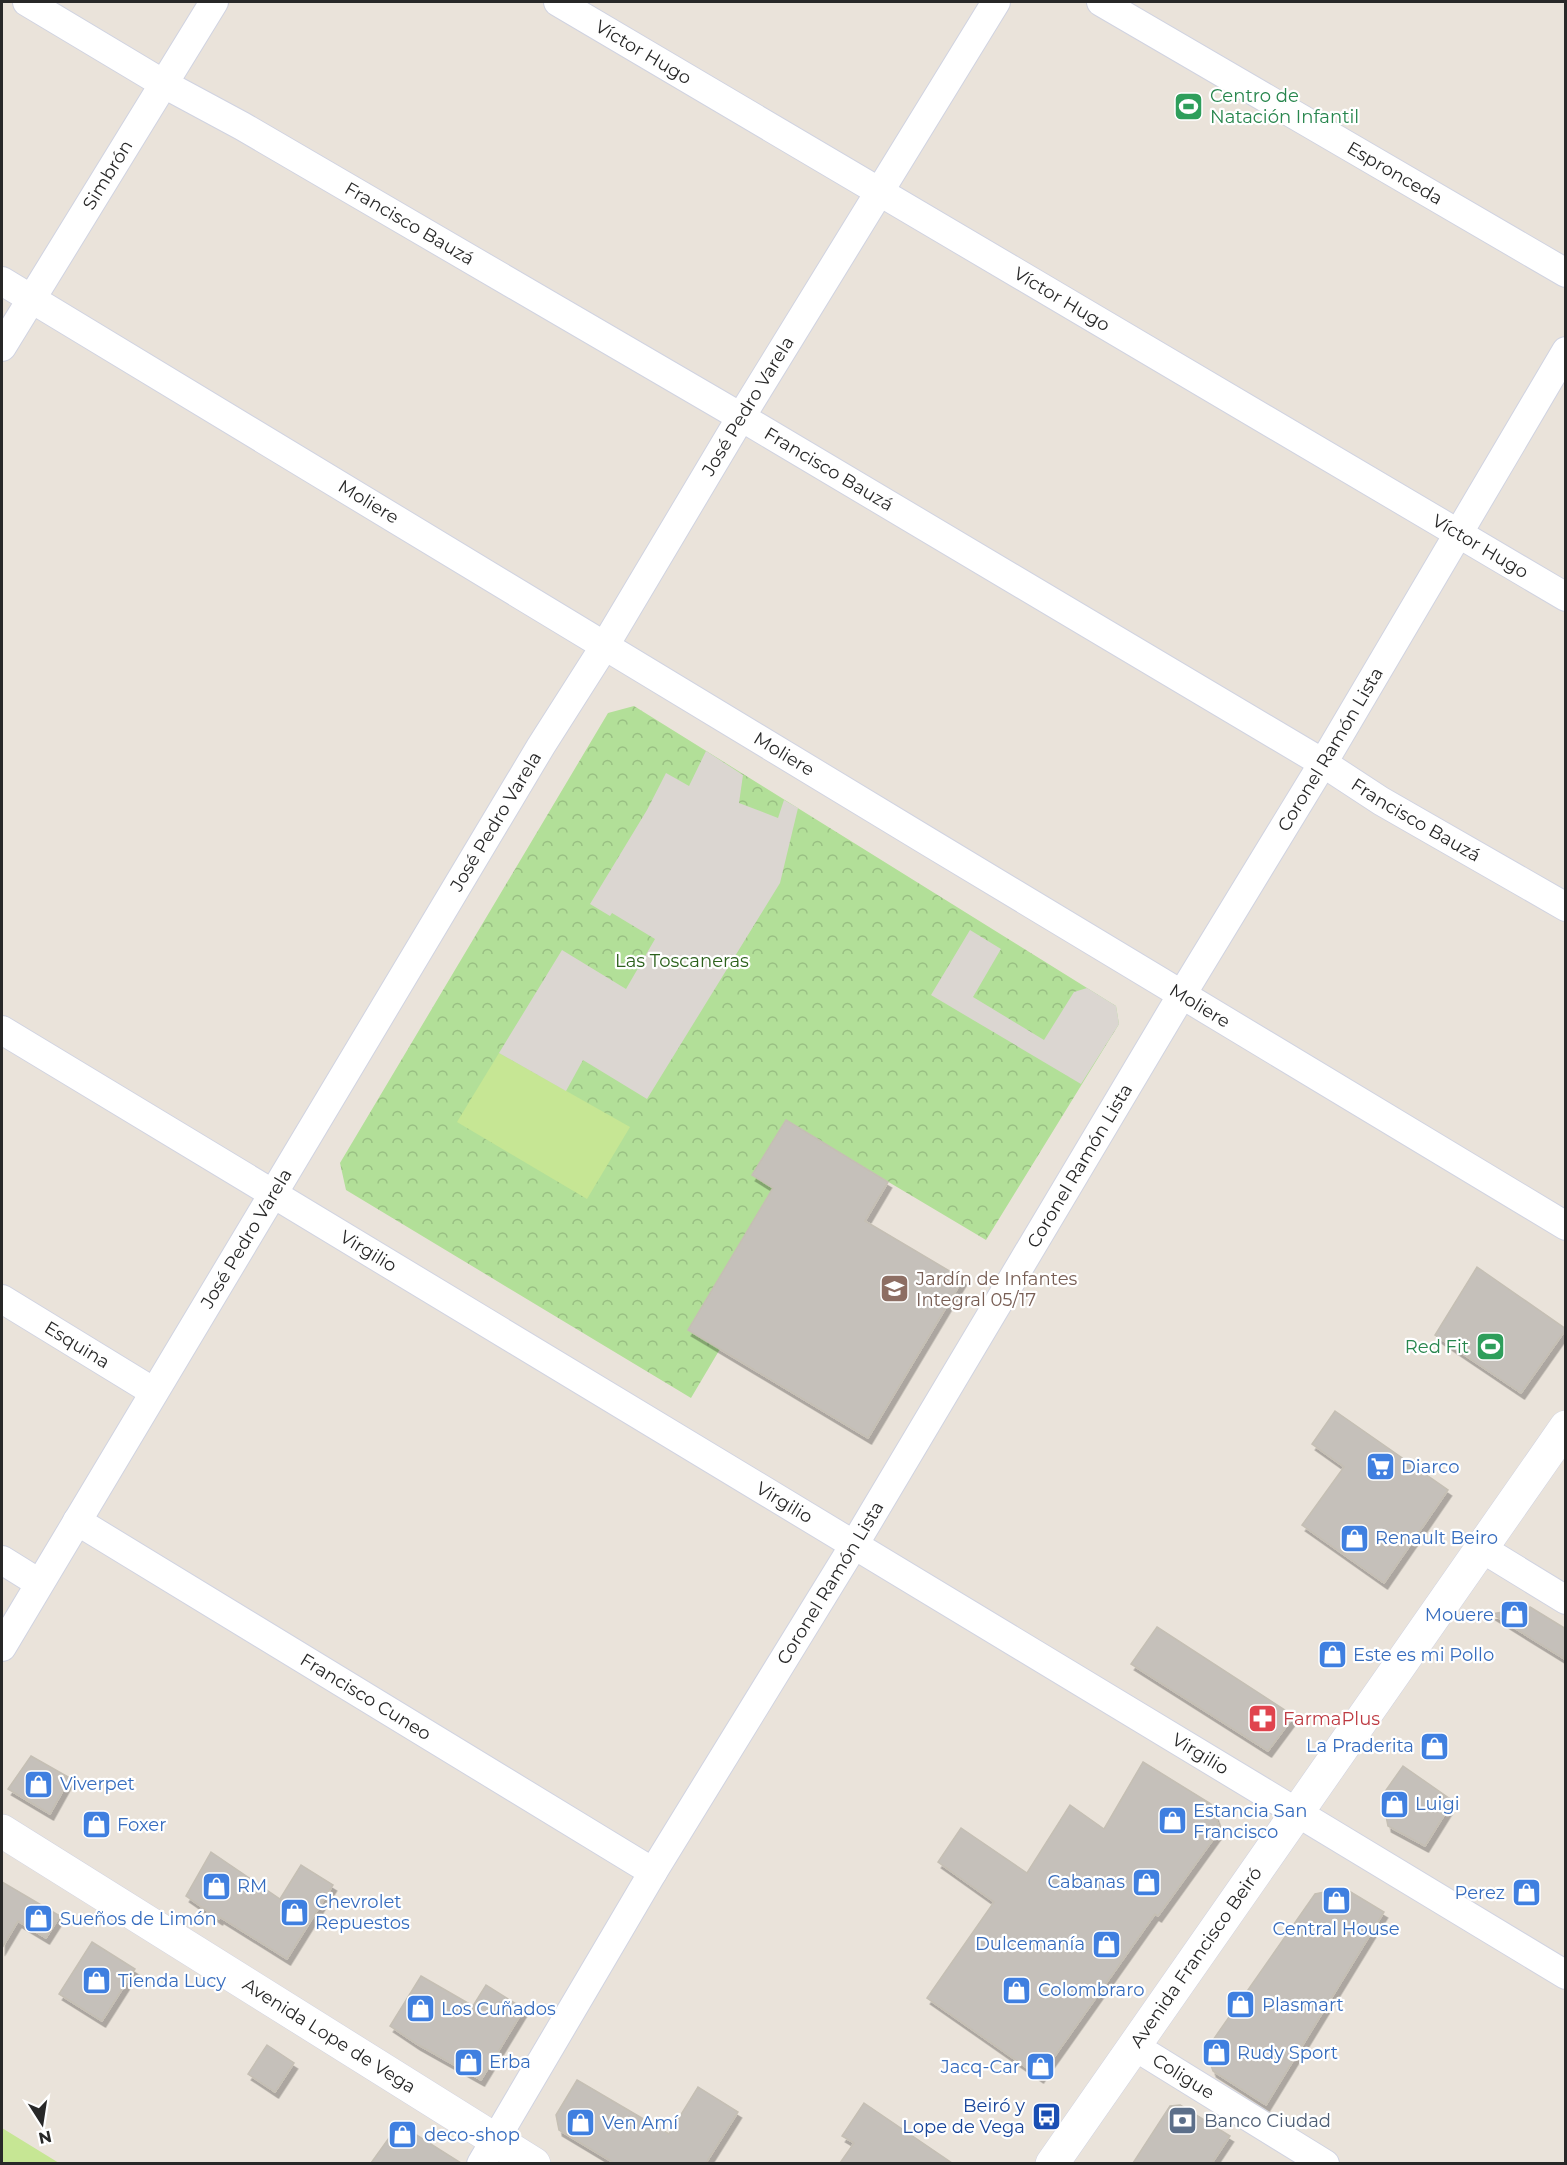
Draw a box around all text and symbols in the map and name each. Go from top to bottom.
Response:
street label: Víctor Hugo [591,15,695,89]
place label: Centro de Natación Infantil [1210,85,1359,128]
sports icon: Centro de Natación Infantil [1173,90,1205,122]
street label: Simbrón [78,136,137,214]
street label: Espronceda [1343,137,1447,210]
street label: Francisco Bauzá [341,177,478,270]
street label: Víctor Hugo [1010,262,1114,336]
street label: José Pedro Varela [697,332,799,481]
street label: Francisco Bauzá [760,422,897,516]
street label: Moliere [334,475,403,529]
street label: Víctor Hugo [1428,510,1532,583]
street label: Coronel Ramón Lista [1273,664,1388,836]
street label: Moliere [750,727,818,781]
street label: José Pedro Varela [445,748,546,896]
street label: Francisco Bauzá [1347,773,1484,867]
park label: Las Toscaneras [615,950,749,972]
street label: Moliere [1165,979,1234,1033]
street label: Coronel Ramón Lista [1022,1080,1137,1252]
street label: José Pedro Varela [196,1165,297,1313]
street label: Virgilio [336,1226,401,1277]
place label: Jardín de Infantes Integral 05/17 [915,1268,1078,1311]
school or university icon: Jardín de Infantes Integral 05/17 [879,1273,911,1305]
street label: Esquina [40,1317,114,1373]
sports icon: Red Fit [1474,1331,1506,1363]
place label: Red Fit [1405,1336,1469,1358]
supermarket icon: Diarco [1364,1451,1396,1483]
place label: Diarco [1401,1456,1460,1478]
street label: Virgilio [752,1477,817,1528]
street label: Coronel Ramón Lista [772,1497,888,1669]
shop icon: Renault Beiro [1338,1522,1370,1554]
place label: Renault Beiro [1375,1527,1498,1549]
shop icon: Mouere [1499,1599,1531,1631]
place label: Mouere [1425,1604,1494,1626]
shop icon: Este es mi Pollo [1316,1639,1348,1671]
place label: Este es mi Pollo [1353,1644,1494,1666]
street label: Francisco Cuneo [296,1649,435,1745]
pharmacy icon: FarmaPlus [1246,1703,1278,1735]
place label: FarmaPlus [1283,1708,1380,1730]
street label: Virgilio [1168,1728,1233,1780]
shop icon: La Praderita [1419,1730,1451,1762]
place label: La Praderita [1306,1735,1414,1757]
shop icon: Viverpet [23,1768,55,1800]
place label: Viverpet [60,1773,135,1795]
shop icon: Luigi [1378,1788,1410,1820]
place label: Luigi [1415,1793,1460,1815]
place label: Estancia San Francisco [1193,1800,1307,1843]
shop icon: Estancia San Francisco [1156,1805,1188,1837]
shop icon: Foxer [80,1809,112,1841]
place label: Foxer [117,1814,166,1836]
street label: Avenida Francisco Beiró [1126,1863,1267,2052]
shop icon: Cabanas [1130,1866,1162,1898]
shop icon: RM [200,1870,232,1902]
place label: Cabanas [1047,1871,1125,1893]
place label: RM [237,1875,267,1897]
shop icon: Perez [1510,1877,1542,1909]
place label: Perez [1454,1882,1505,1904]
shop icon: Central House [1320,1884,1352,1916]
place label: Chevrolet Repuestos [315,1891,410,1934]
shop icon: Chevrolet Repuestos [278,1896,310,1928]
shop icon: Sueños de Limón [23,1903,55,1935]
place label: Sueños de Limón [60,1908,217,1930]
place label: Central House [1272,1918,1400,1940]
shop icon: Dulcemanía [1090,1928,1122,1960]
place label: Dulcemanía [975,1933,1085,1955]
shop icon: Tienda Lucy [81,1965,113,1997]
place label: Tienda Lucy [118,1970,226,1992]
street label: Avenida Lope de Vega [239,1973,420,2098]
shop icon: Colombraro [1001,1974,1033,2006]
place label: Colombraro [1038,1979,1144,2001]
shop icon: Plasmart [1225,1989,1257,2021]
shop icon: Los Cuñados [404,1993,436,2025]
place label: Plasmart [1262,1994,1344,2016]
place label: Los Cuñados [441,1998,556,2020]
shop icon: Rudy Sport [1200,2037,1232,2069]
place label: Rudy Sport [1237,2042,1338,2064]
shop icon: Erba [452,2046,484,2078]
street label: Coligue [1148,2049,1218,2104]
place label: Erba [489,2051,531,2073]
shop icon: Jacq-Car [1025,2051,1057,2083]
place label: Jacq-Car [940,2056,1020,2078]
north arrow [12,2093,72,2153]
place label: Beiró y Lope de Vega [902,2095,1025,2138]
bus stop icon: Beiró y Lope de Vega [1030,2100,1062,2132]
bank icon: Banco Ciudad [1167,2105,1199,2137]
shop icon: Ven Amí [565,2107,597,2139]
place label: Banco Ciudad [1204,2110,1331,2132]
place label: Ven Amí [602,2112,679,2134]
shop icon: deco-shop [387,2119,419,2151]
place label: deco-shop [424,2124,520,2146]
text: N [37,2127,53,2148]

